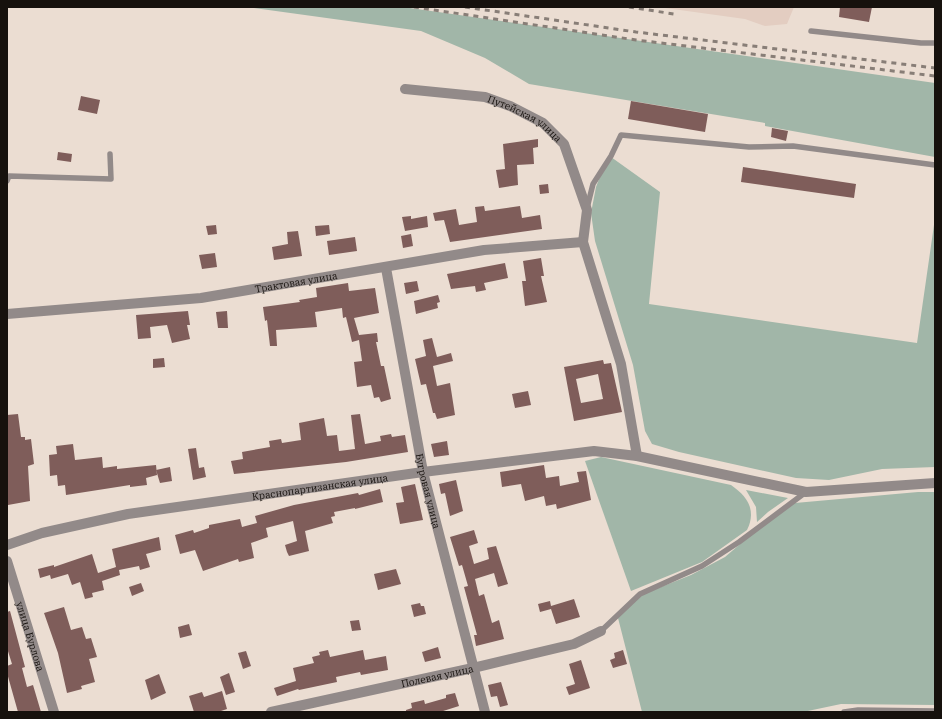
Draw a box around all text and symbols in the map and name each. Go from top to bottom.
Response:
street label: Путейская улица [486,92,565,145]
street label: Трактовая улица [254,269,339,296]
street label: Бугровая улица [413,452,444,531]
street label: Краснопартизанская улица [251,471,389,503]
street label: улица Бурлова [13,600,47,674]
street label: Полевая улица [400,662,475,691]

